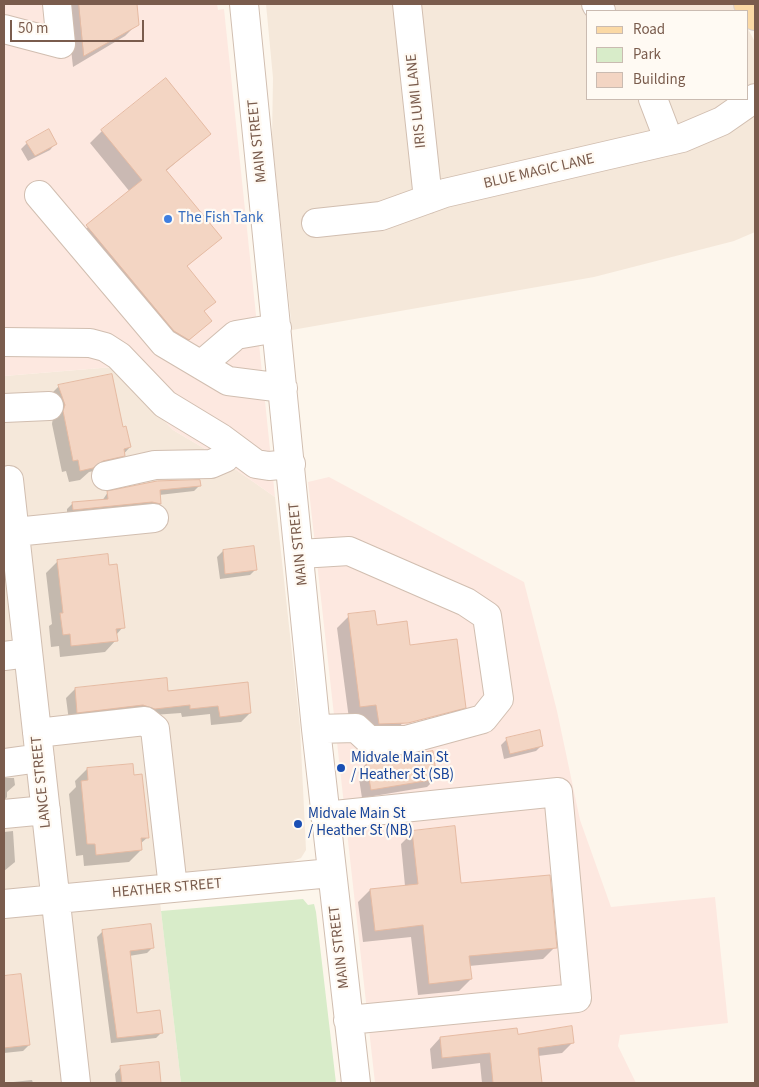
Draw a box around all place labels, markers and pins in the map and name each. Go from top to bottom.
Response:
place label: The Fish Tank [178,210,263,228]
marker: The Fish Tank [162,213,174,225]
place label: Midvale Main St / Heather St (SB) [351,750,454,785]
marker: Midvale Main St / Heather St (SB) [335,762,347,774]
place label: Midvale Main St / Heather St (NB) [308,806,413,841]
marker: Midvale Main St / Heather St (NB) [292,818,304,830]

